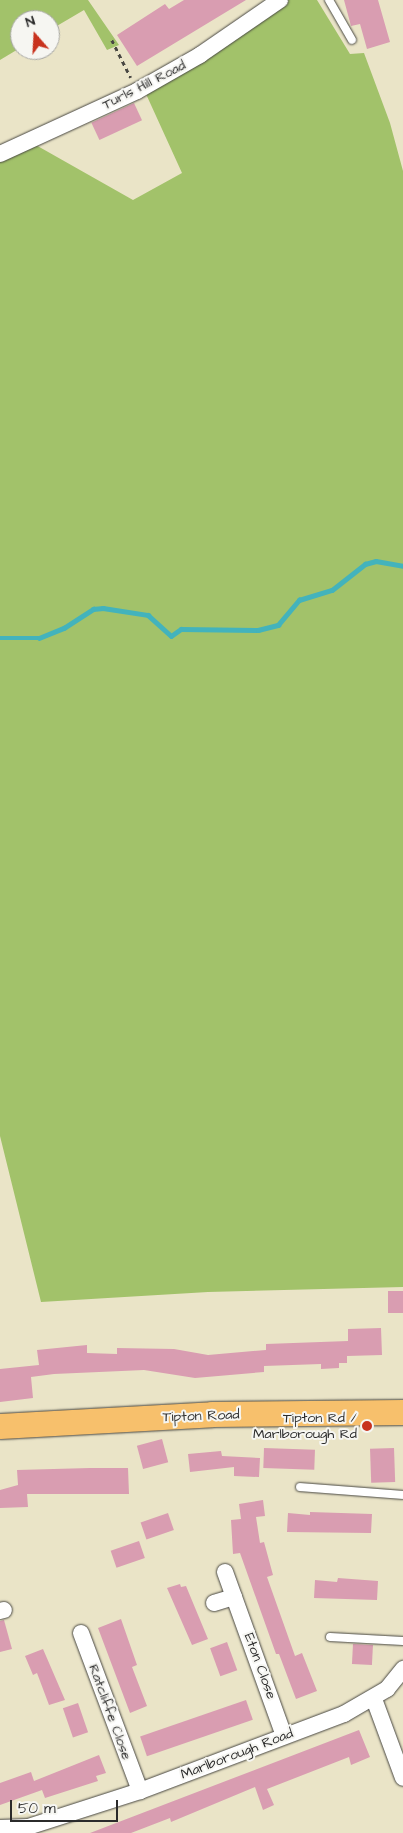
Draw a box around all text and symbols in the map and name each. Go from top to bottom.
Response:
north arrow [10,10,60,60]
text: N [23,11,38,33]
street label: Turls Hill Road [100,57,188,113]
street label: Tipton Road [162,1406,240,1426]
place label: Tipton Rd / Marlborough Rd [253,1410,357,1442]
marker: Tipton Rd / Marlborough Rd [361,1420,373,1432]
street label: Eton Close [240,1631,280,1701]
street label: Ratcliffe Close [85,1662,135,1762]
street label: Marlborough Road [178,1725,296,1783]
scale bar [12,1790,120,1822]
text: 50 m [18,1798,56,1819]

